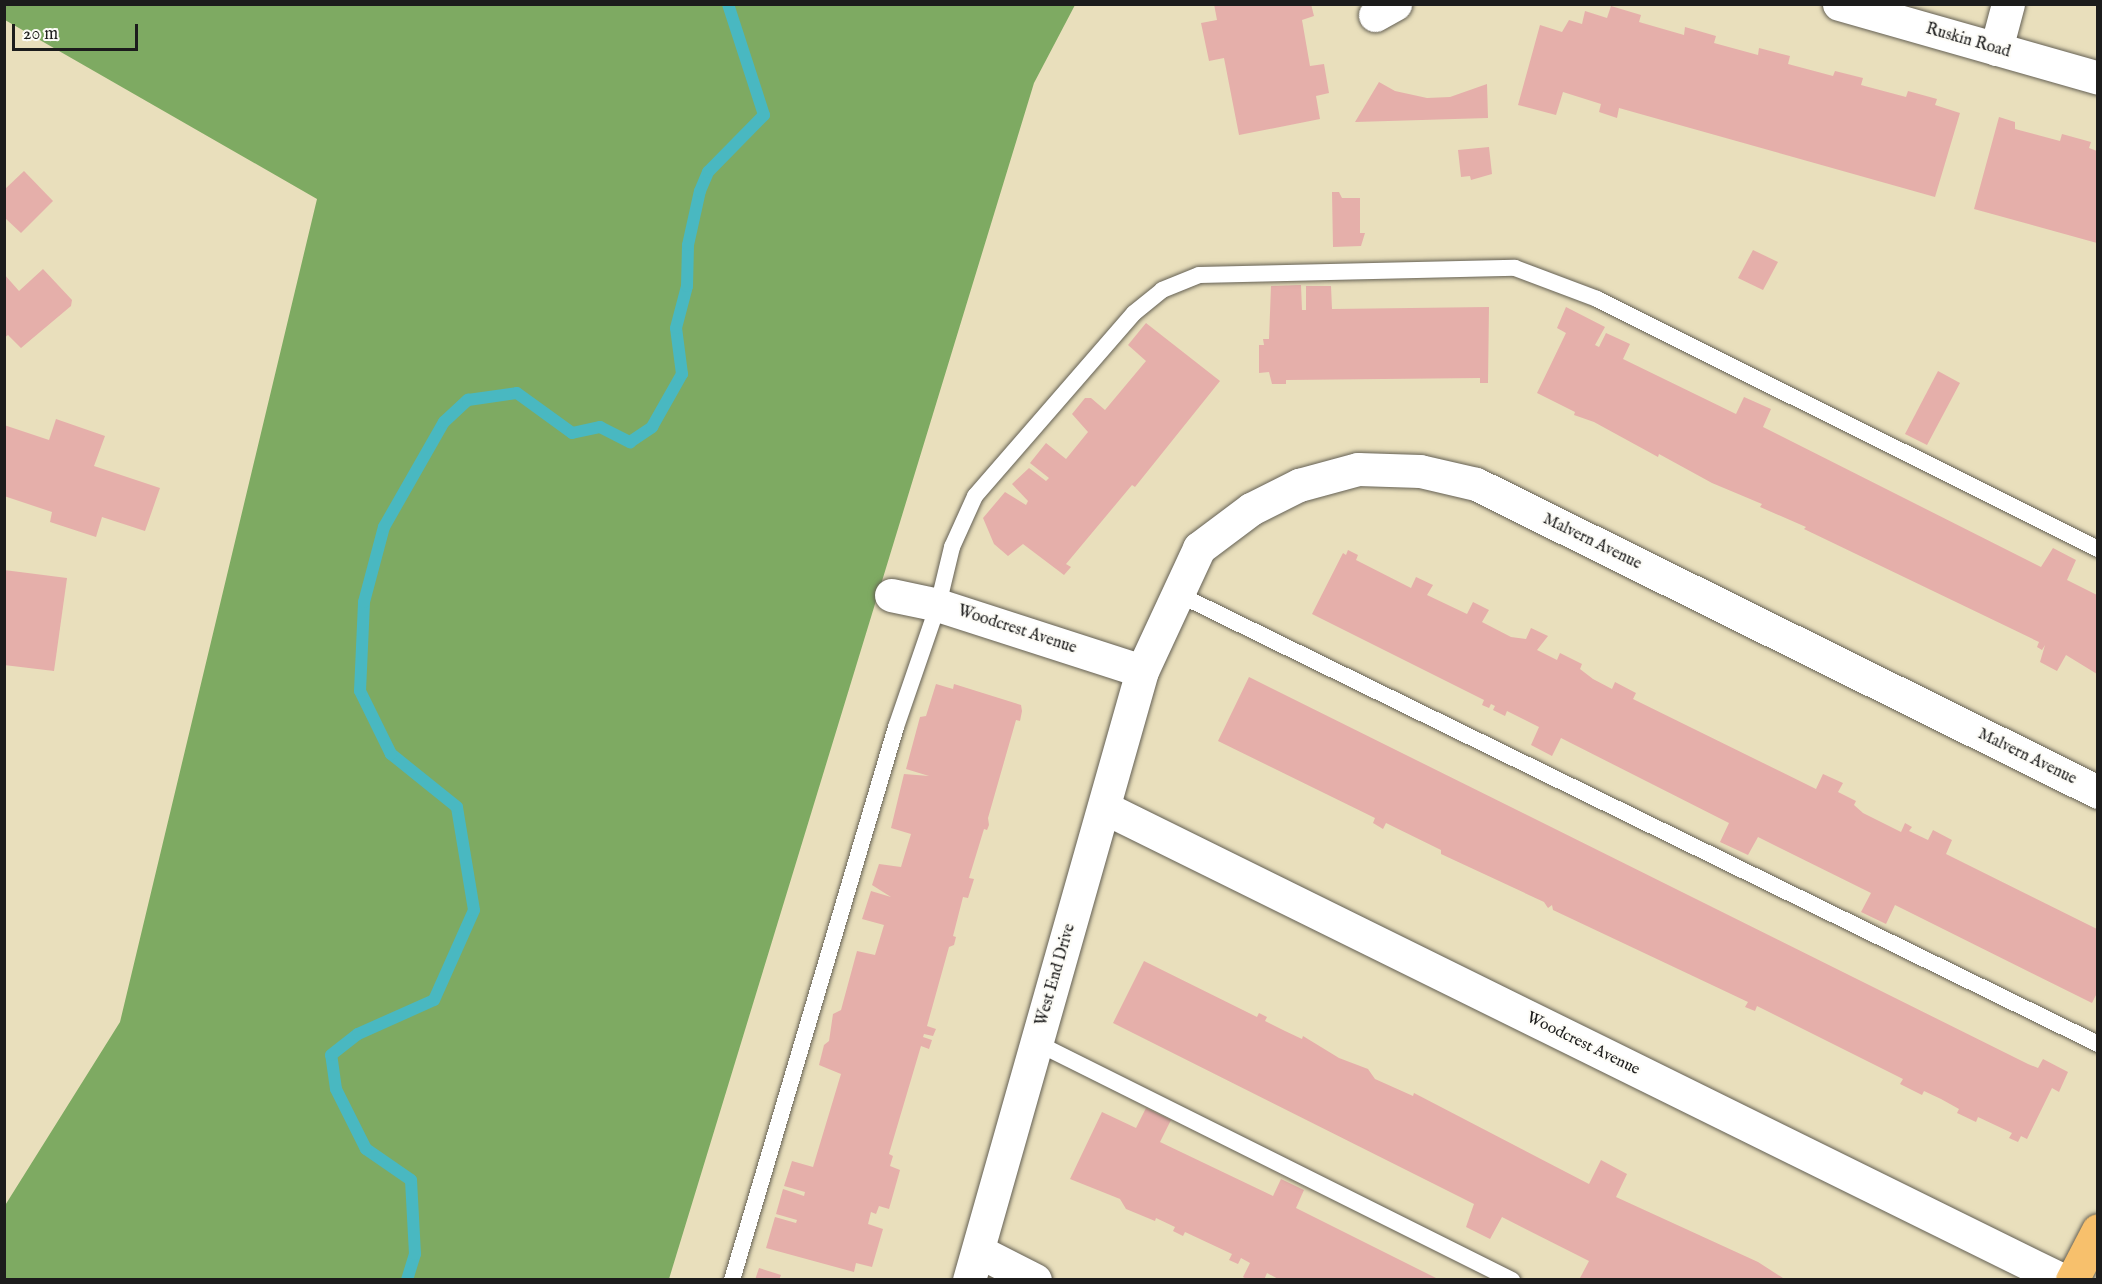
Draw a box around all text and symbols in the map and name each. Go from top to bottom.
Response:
scale bar [15,12,141,50]
street label: Ruskin Road [1924,20,2012,62]
text: 20 m [23,23,58,46]
street label: Malvern Avenue [1540,510,1644,574]
street label: Woodcrest Avenue [955,602,1079,658]
street label: Malvern Avenue [1975,725,2079,789]
street label: West End Drive [1032,922,1080,1028]
street label: Woodcrest Avenue [1523,1008,1643,1080]

